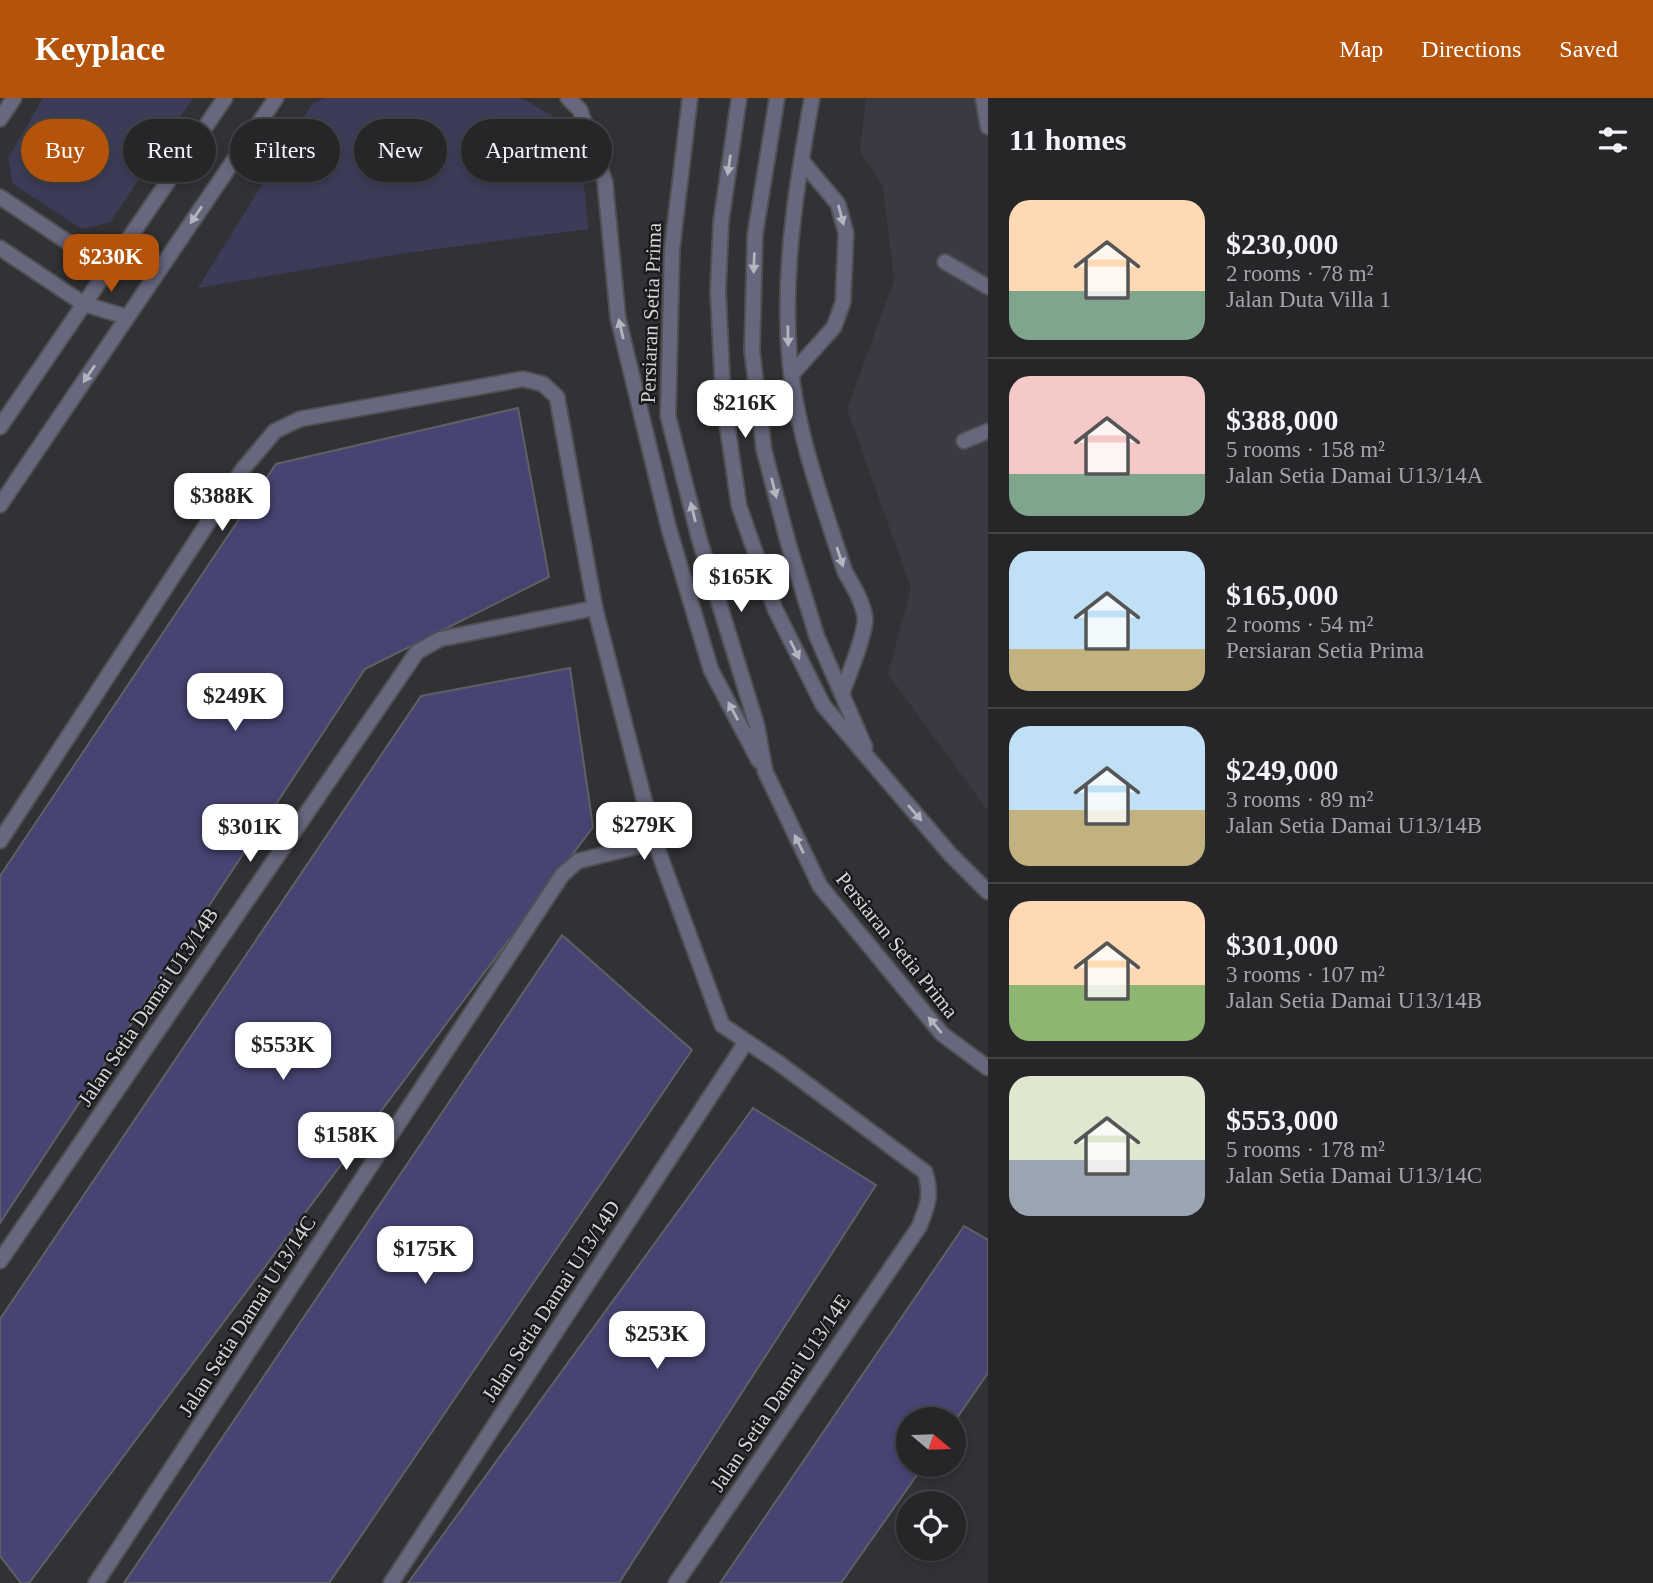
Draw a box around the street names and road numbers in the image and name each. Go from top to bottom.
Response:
street label: Persiaran Setia Prima [636,222,666,404]
street label: Persiaran Setia Prima [831,867,964,1023]
street label: Jalan Setia Damai U13/14B [73,903,223,1111]
street label: Jalan Setia Damai U13/14D [477,1196,625,1406]
street label: Jalan Setia Damai U13/14C [173,1211,321,1421]
street label: Jalan Setia Damai U13/14E [705,1290,855,1496]

